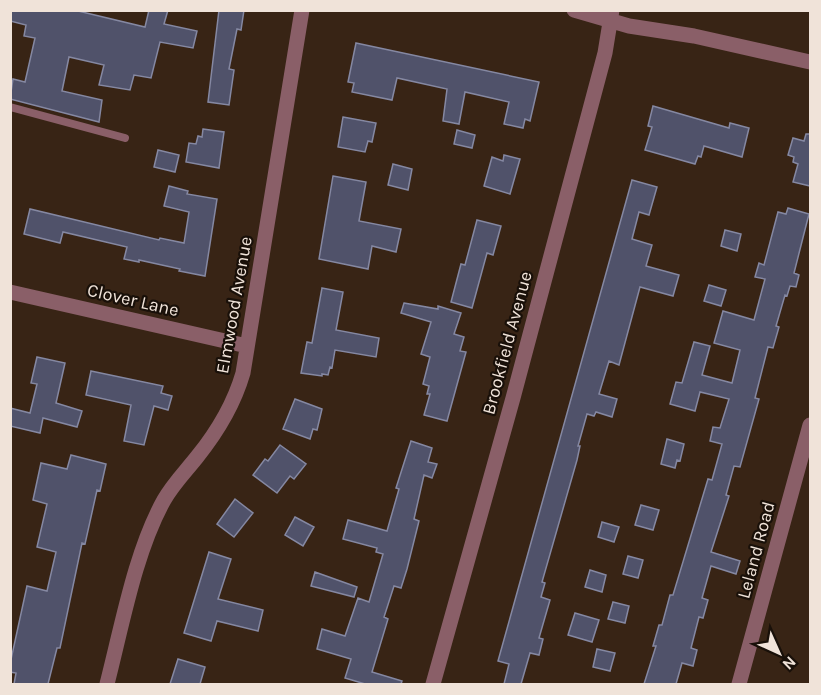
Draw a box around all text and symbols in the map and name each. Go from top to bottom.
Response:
street label: Elmwood Avenue [211,235,257,375]
street label: Brookfield Avenue [477,269,537,417]
street label: Clover Lane [85,279,181,321]
street label: Leland Road [732,499,780,601]
north arrow [749,623,809,683]
text: N [778,652,800,674]

